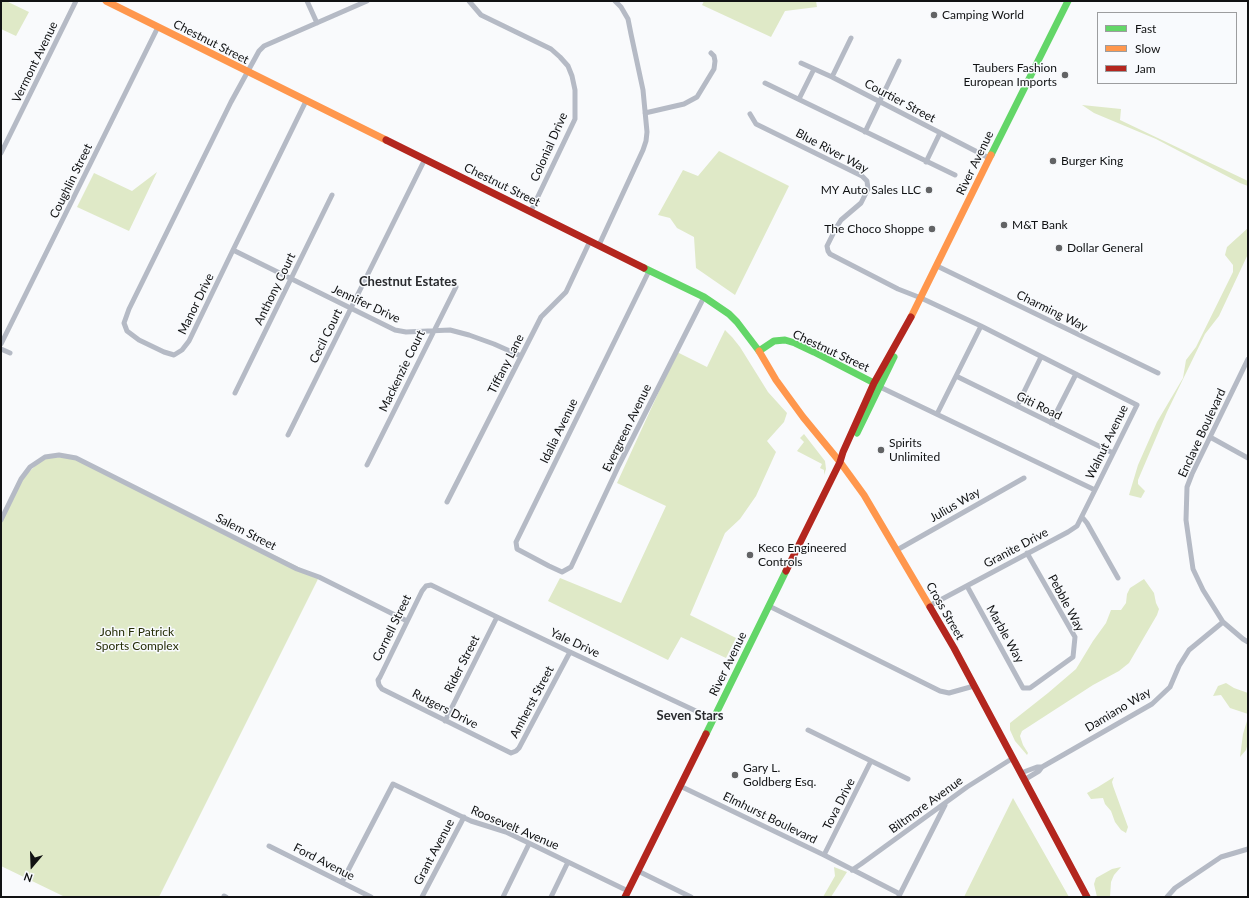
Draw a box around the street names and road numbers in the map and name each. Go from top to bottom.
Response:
street label: Chestnut Street [171,17,251,67]
street label: Vermont Avenue [9,19,61,105]
street label: Courtier Street [862,76,938,126]
street label: Colonial Drive [527,110,571,184]
street label: Blue River Way [793,126,871,176]
street label: River Avenue [953,128,997,198]
street label: Coughlin Street [47,141,95,221]
street label: Chestnut Street [462,160,542,210]
street label: Anthony Court [251,251,299,327]
street label: Manor Drive [175,271,217,337]
street label: Jennifer Drive [329,282,403,326]
street label: Charming Way [1014,288,1090,334]
street label: Cecil Court [307,306,345,366]
street label: Chestnut Street [790,327,872,375]
street label: Mackenzie Court [376,328,428,414]
street label: Tiffany Lane [485,332,527,396]
street label: Evergreen Avenue [600,382,654,474]
street label: Enclave Boulevard [1175,386,1229,480]
street label: Giti Road [1014,389,1064,423]
street label: Idalia Avenue [537,396,581,466]
street label: Walnut Avenue [1083,402,1131,482]
street label: Julius Way [927,485,983,525]
street label: Salem Street [213,511,279,553]
street label: Granite Drive [981,525,1051,571]
street label: Pebble Way [1045,572,1087,634]
street label: Cross Street [923,580,967,642]
street label: Cornell Street [370,592,414,664]
street label: Marble Way [983,603,1027,665]
street label: Yale Drive [548,625,602,661]
street label: River Avenue [706,629,750,699]
street label: Rider Street [441,633,483,695]
street label: Amherst Street [507,664,557,740]
street label: Damiano Way [1083,685,1153,735]
street label: Rutgers Drive [410,686,480,732]
street label: Biltmore Avenue [886,773,966,837]
street label: Tova Drive [820,776,858,832]
street label: Elmhurst Boulevard [721,789,819,847]
street label: Roosevelt Avenue [469,803,561,853]
street label: Grant Avenue [411,817,457,887]
street label: Ford Avenue [291,840,357,884]

